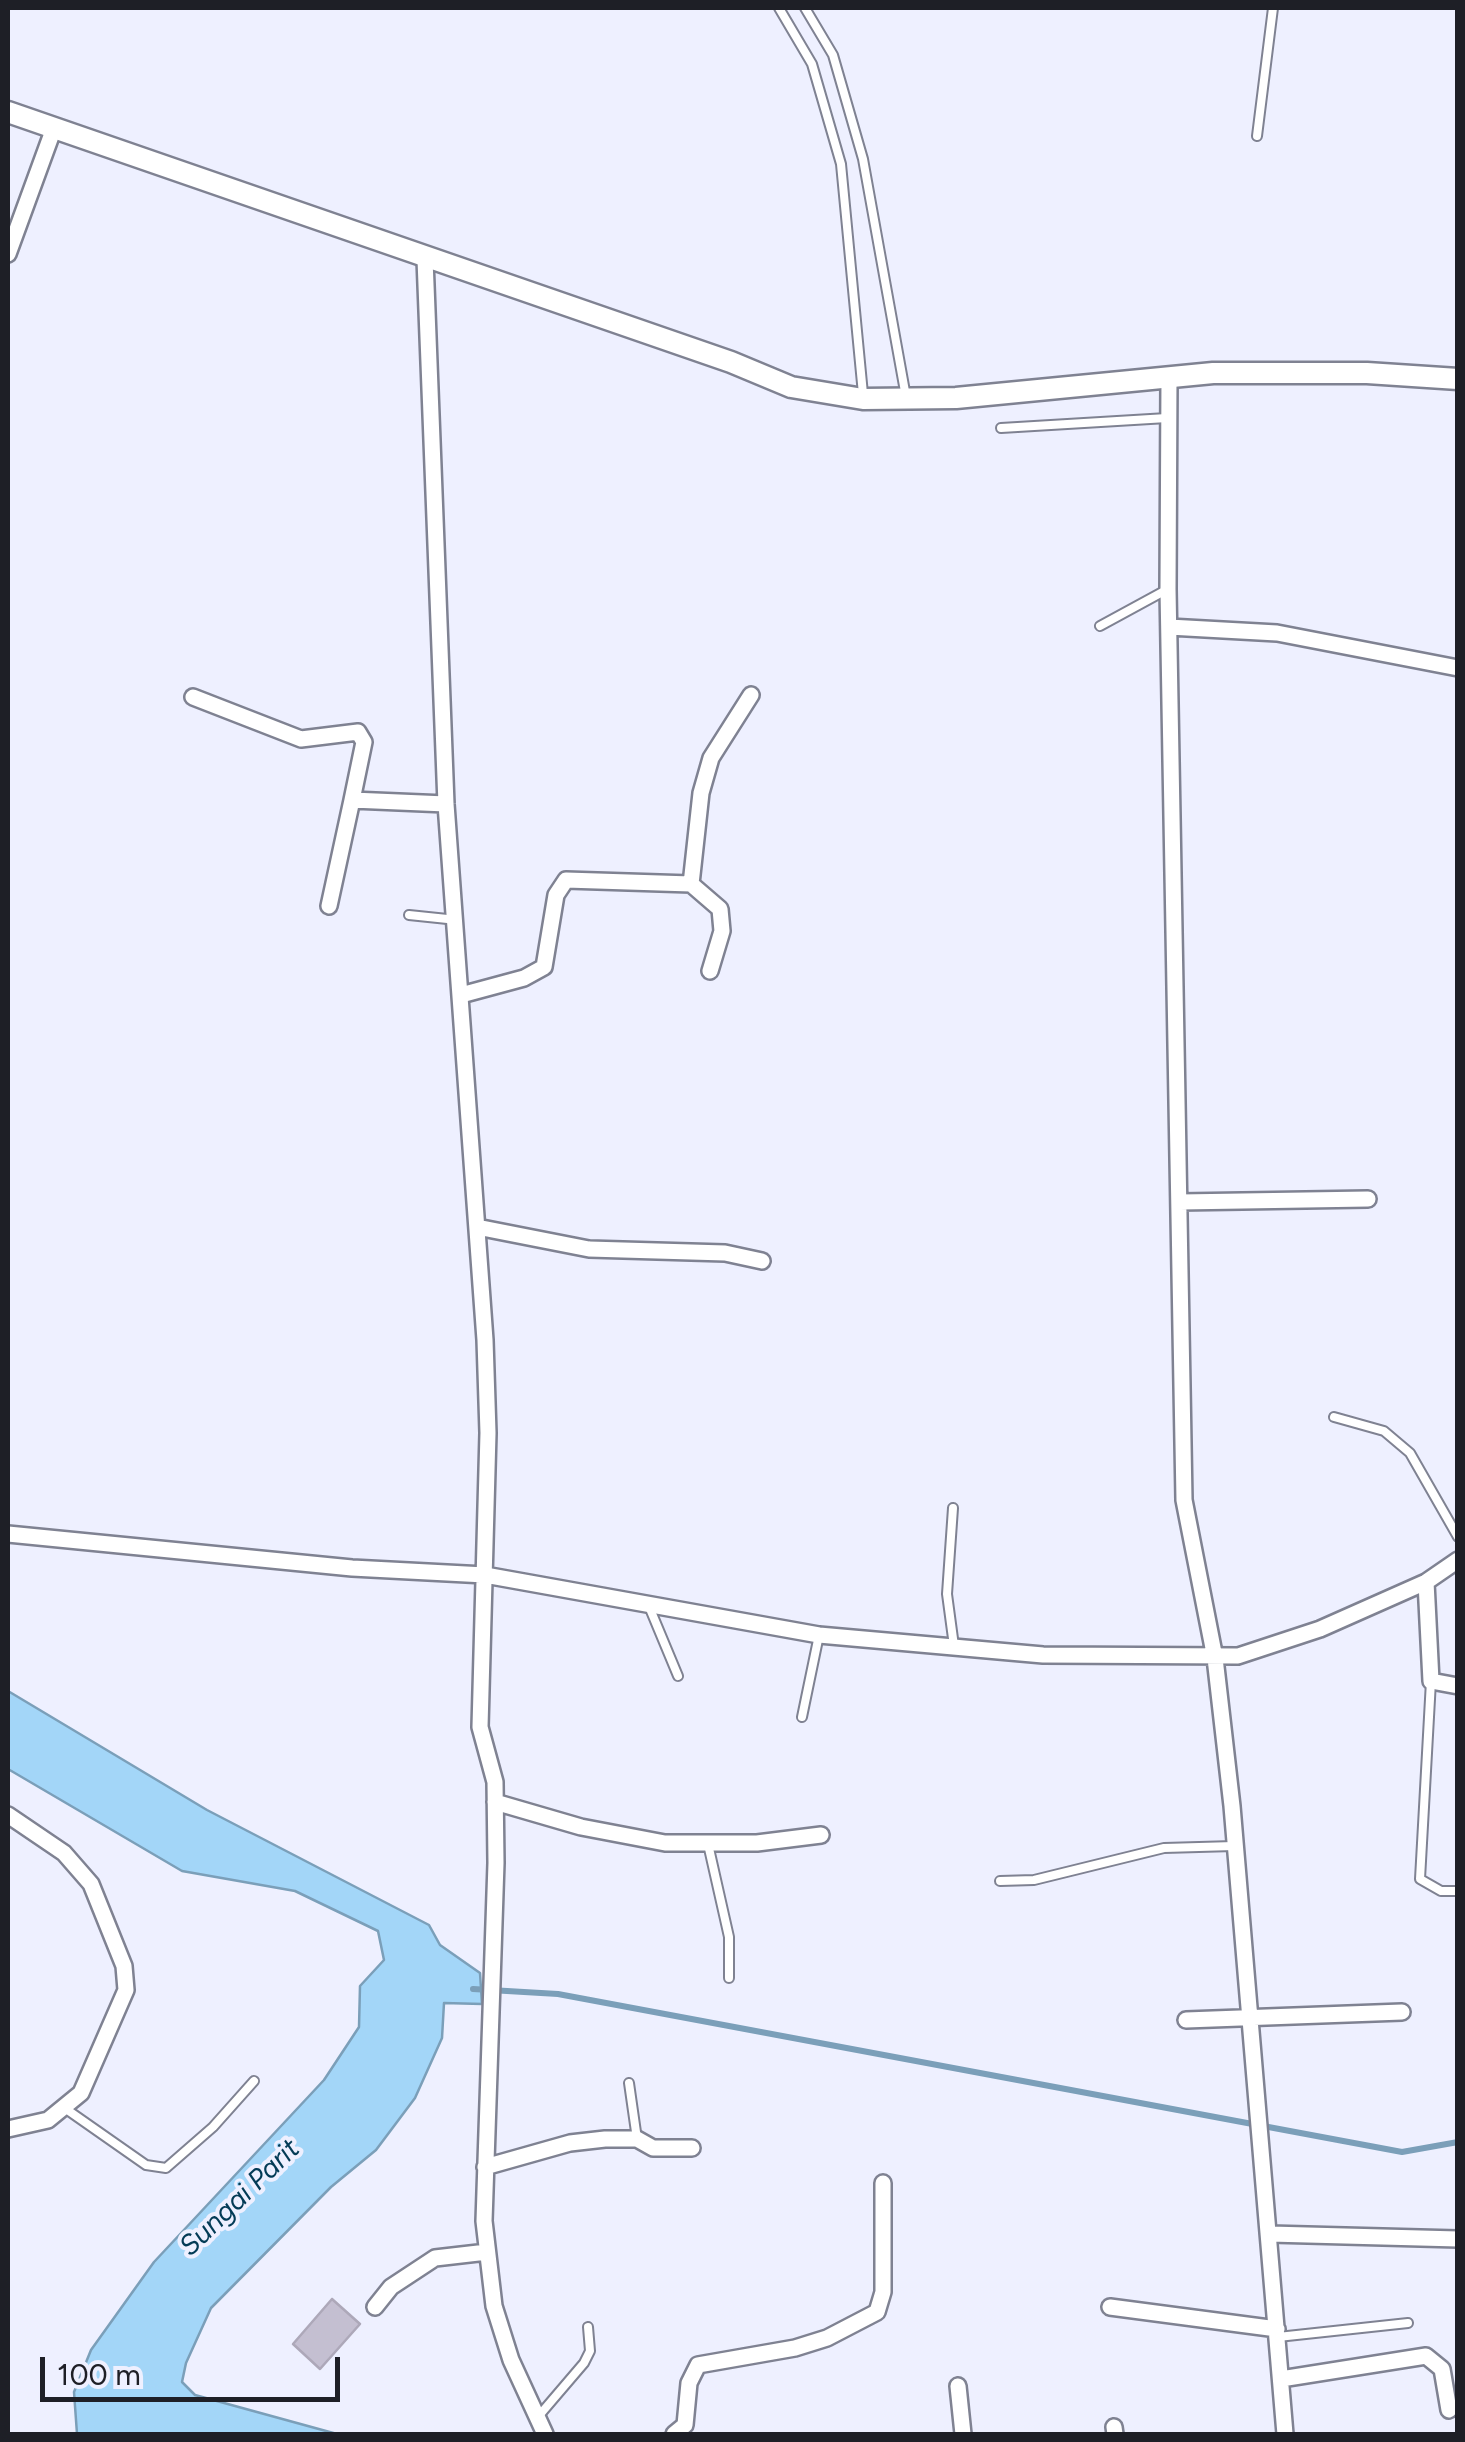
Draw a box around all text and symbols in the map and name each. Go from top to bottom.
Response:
water label: Sungai Parit [173,2132,307,2264]
scale bar [45,2337,345,2399]
text: 100 m [57,2356,141,2393]

